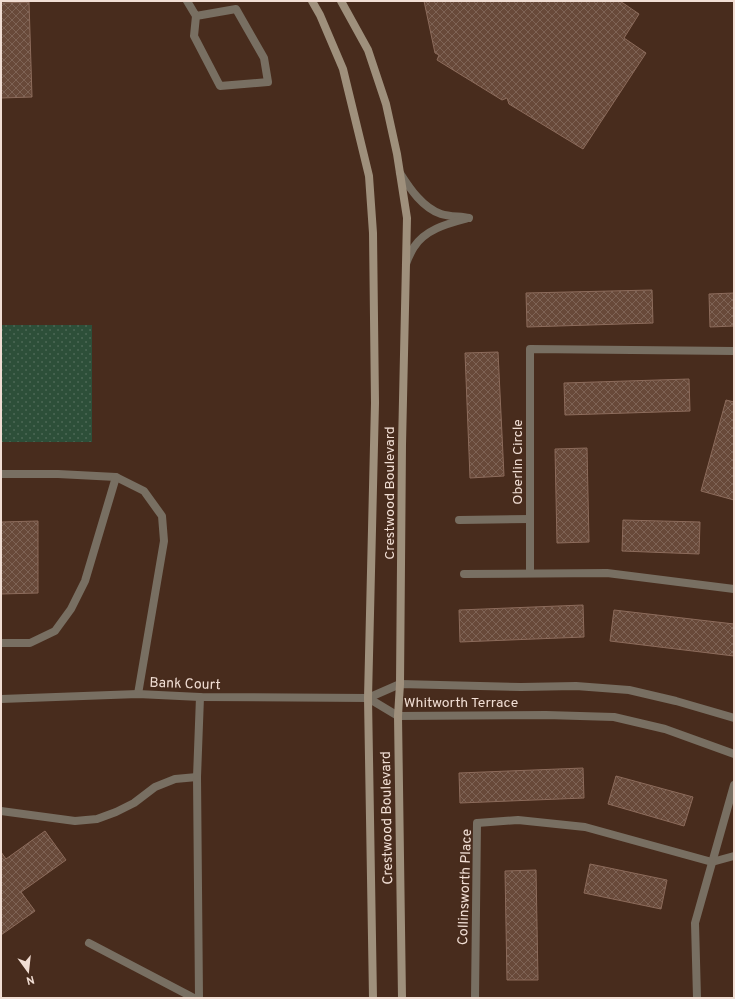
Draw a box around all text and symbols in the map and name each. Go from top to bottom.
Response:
street label: Oberlin Circle [510,419,527,505]
street label: Crestwood Boulevard [382,426,399,560]
street label: Bank Court [149,675,221,694]
street label: Whitworth Terrace [404,695,518,712]
street label: Crestwood Boulevard [378,751,397,885]
street label: Collinsworth Place [455,829,476,945]
north arrow [8,951,48,991]
text: N [25,972,36,987]

